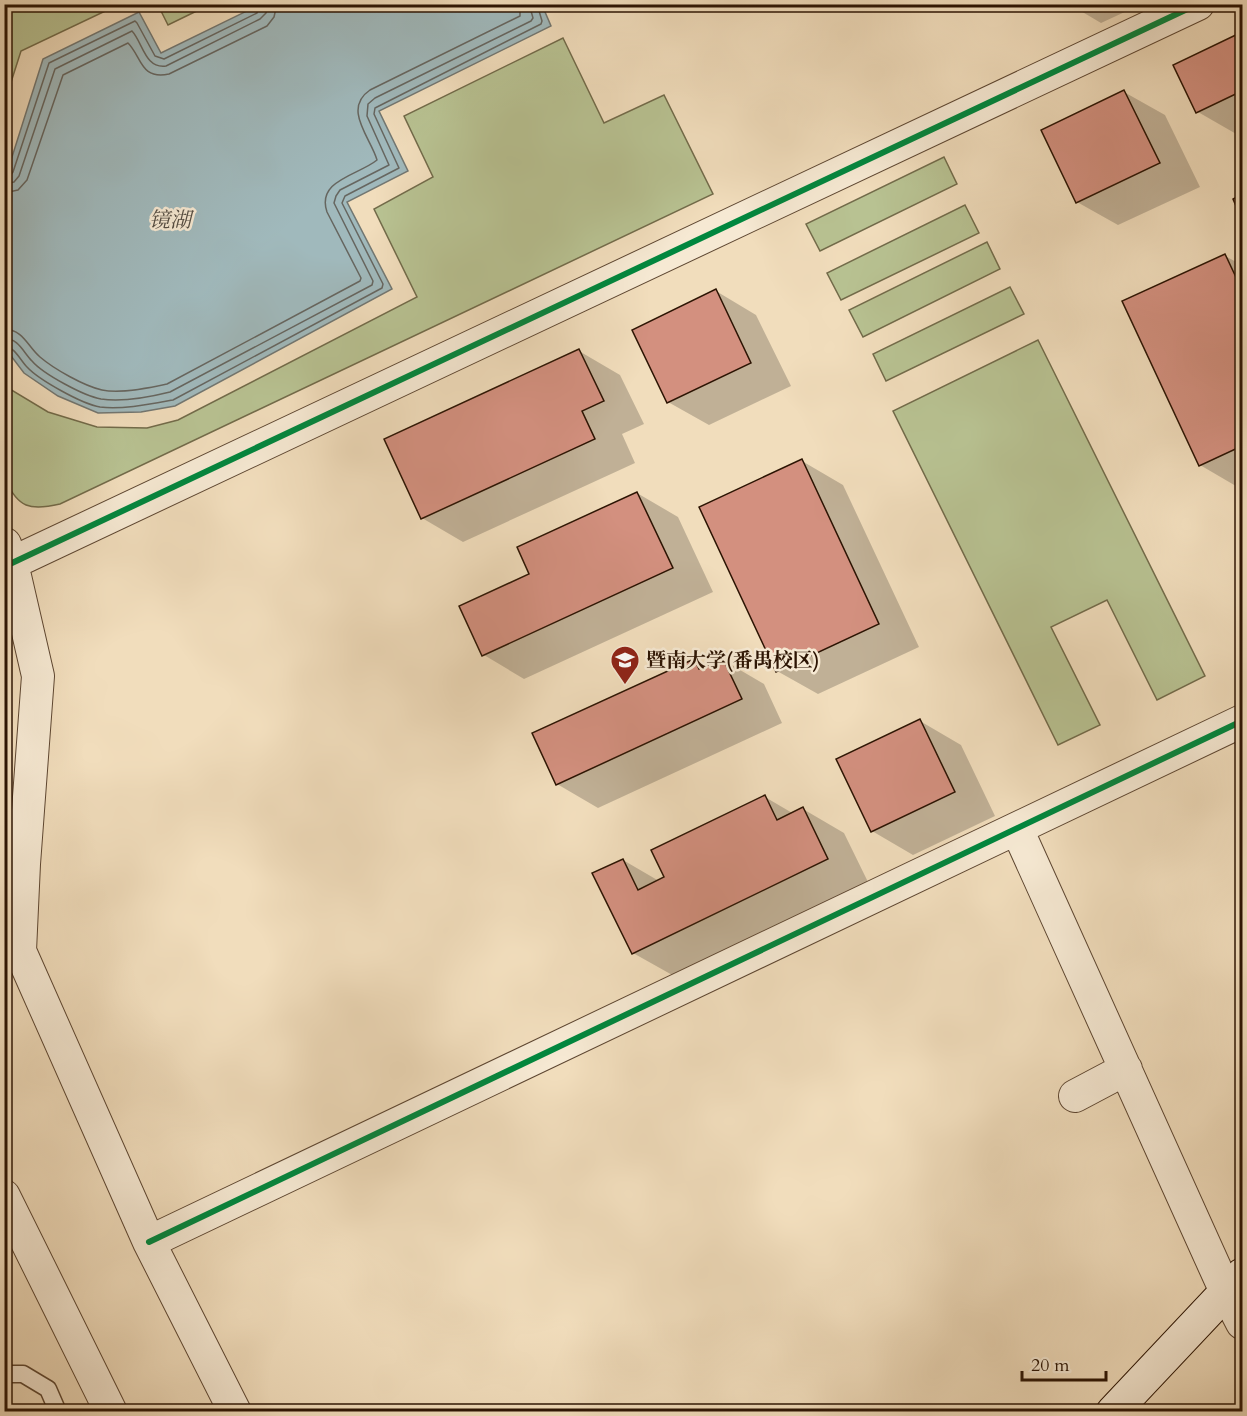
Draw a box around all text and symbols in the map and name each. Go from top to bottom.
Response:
water label: 镜湖 [149,206,195,235]
school or university icon: 暨南大学(番禺校区) [609,644,641,686]
place label: 暨南大学(番禺校区) [646,647,820,674]
scale bar [1022,1344,1106,1382]
text: 20 m [1031,1353,1070,1378]

